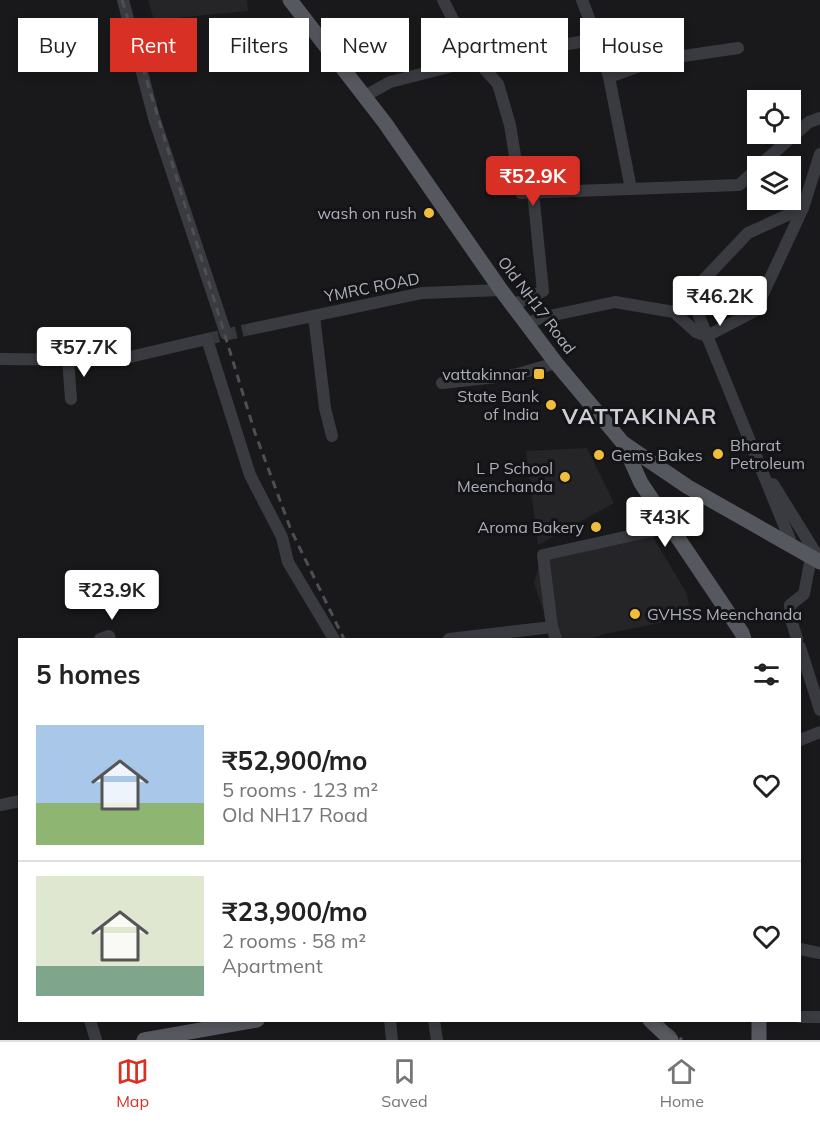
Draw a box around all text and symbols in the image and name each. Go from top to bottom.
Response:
chip: Buy [18,18,98,72]
chip: Rent [110,18,197,72]
chip: Filters [209,18,309,72]
chip: New [321,18,409,72]
chip: Apartment [421,18,568,72]
chip: House [580,18,684,72]
map controls [747,90,801,210]
button: locate [747,90,801,144]
pin: ₹52.9K [484,156,582,207]
button: layers [747,156,801,210]
text: ₹52.9K [500,163,566,188]
place label: wash on rush [317,203,417,223]
marker: wash on rush [422,206,436,220]
street label: Old NH17 Road [494,252,580,358]
street label: YMRC ROAD [322,268,421,306]
pin: ₹46.2K [671,276,769,327]
text: ₹46.2K [687,283,753,308]
pin: ₹57.7K [35,327,133,378]
text: ₹57.7K [51,334,117,359]
place label: vattakinnar [442,364,527,384]
marker: vattakinnar [532,367,546,381]
place label: State Bank of India [457,386,540,424]
marker: State Bank of India [544,398,558,412]
district label: VATTAKINAR [561,402,718,430]
place label: Bharat Petroleum [730,435,805,473]
place label: Gems Bakes [611,445,703,465]
marker: Bharat Petroleum [711,447,725,461]
marker: Gems Bakes [592,448,606,462]
place label: L P School Meenchanda [457,458,553,496]
marker: L P School Meenchanda [558,470,572,484]
pin: ₹43K [629,497,701,548]
text: ₹43K [640,504,690,529]
place label: Aroma Bakery [478,517,584,537]
marker: Aroma Bakery [589,520,603,534]
pin: ₹23.9K [63,570,161,621]
text: ₹23.9K [79,577,145,602]
place label: GVHSS Meenchanda [647,604,802,624]
marker: GVHSS Meenchanda [628,607,642,621]
text: 5 homes [36,658,140,691]
icon: filters [750,658,783,691]
text: ₹52,900/mo [222,744,367,777]
icon: home [84,749,156,821]
icon: heart [750,769,783,802]
text: 5 rooms · 123 m² [222,777,378,802]
text: Old NH17 Road [222,802,368,827]
text: ₹23,900/mo [222,895,367,928]
icon: home [84,900,156,972]
icon: heart [750,920,783,953]
text: 2 rooms · 58 m² [222,928,366,953]
text: Apartment [222,953,323,978]
tab: Map [116,1055,149,1111]
tab: Saved [381,1055,428,1111]
tab: Home [660,1055,704,1111]

